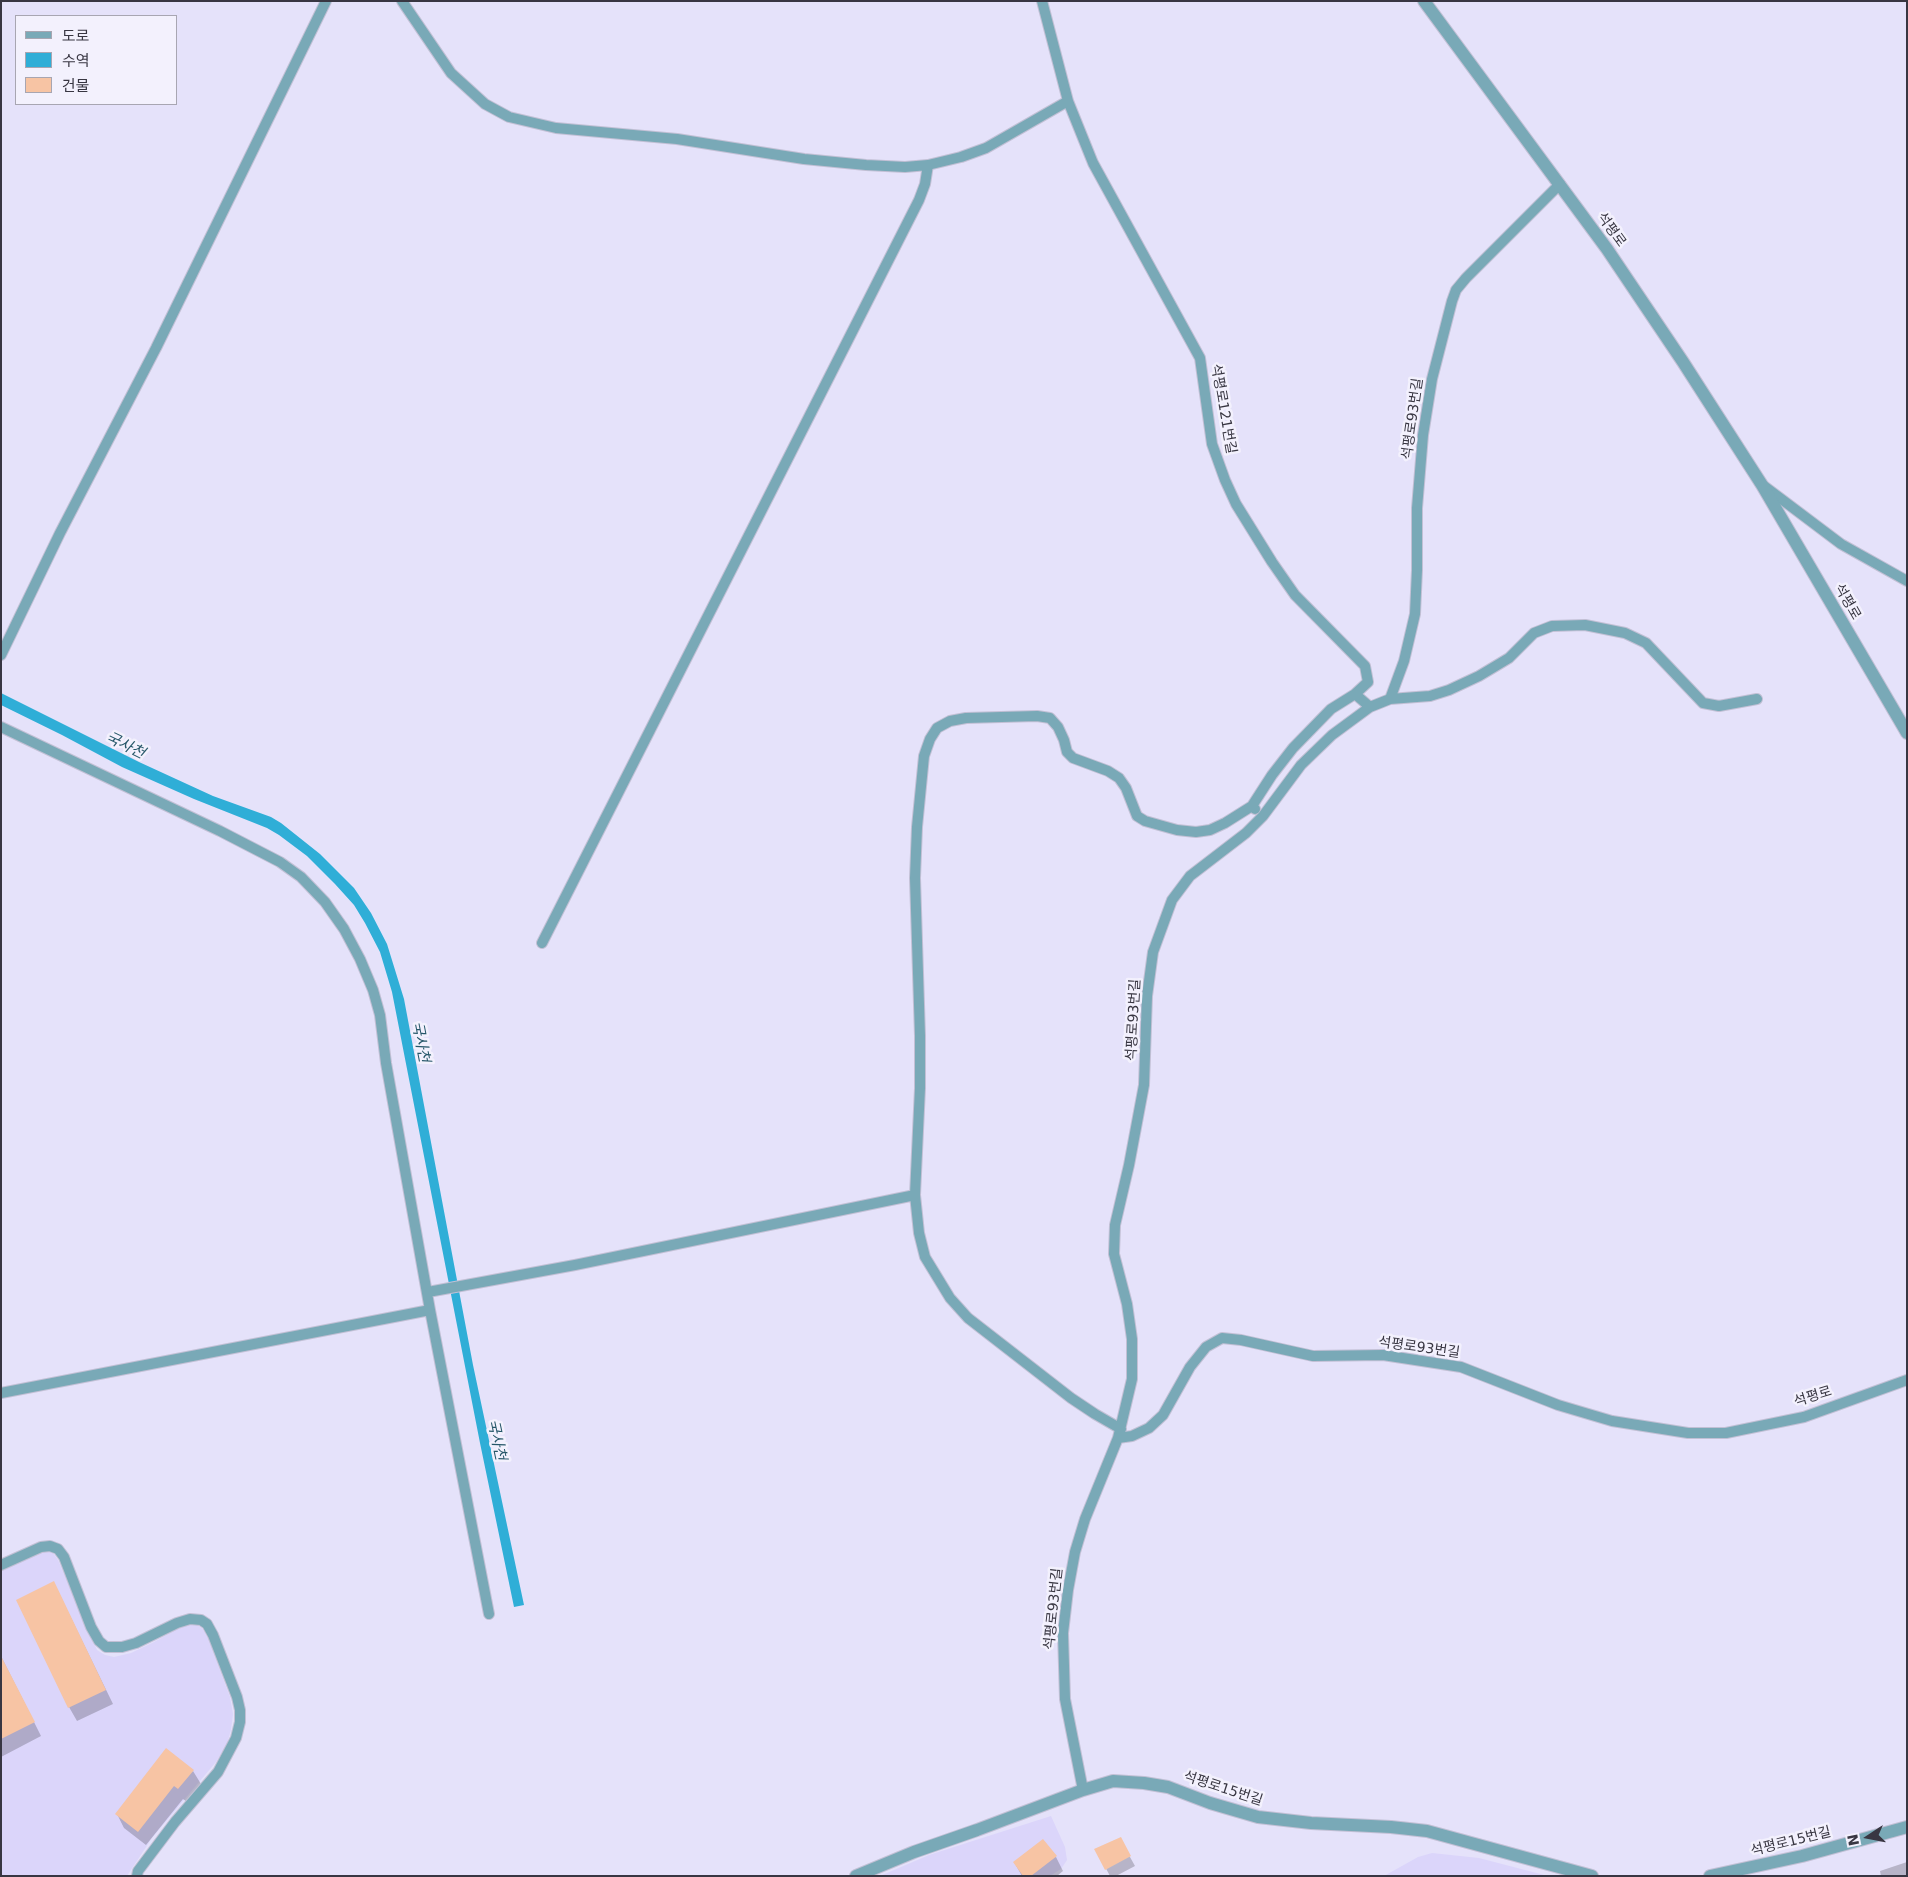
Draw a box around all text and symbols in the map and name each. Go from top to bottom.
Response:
legend [15,15,178,105]
text: 도로 [62,27,90,45]
text: 수역 [62,52,90,70]
text: 건물 [62,77,90,95]
street label: 석평로 [1593,209,1629,251]
street label: 석평로121번길 [1207,363,1239,455]
street label: 석평로93번길 [1399,377,1427,461]
street label: 석평로 [1830,581,1864,623]
water label: 국사천 [102,729,148,763]
street label: 석평로93번길 [1123,979,1145,1061]
water label: 국사천 [407,1020,433,1064]
street label: 석평로93번길 [1377,1334,1461,1362]
street label: 석평로 [1792,1383,1834,1411]
water label: 국사천 [483,1418,509,1462]
street label: 석평로93번길 [1041,1567,1067,1651]
street label: 석평로15번길 [1181,1768,1265,1810]
north arrow [1843,1812,1893,1862]
street label: 석평로15번길 [1749,1824,1833,1860]
text: N [1844,1833,1862,1847]

